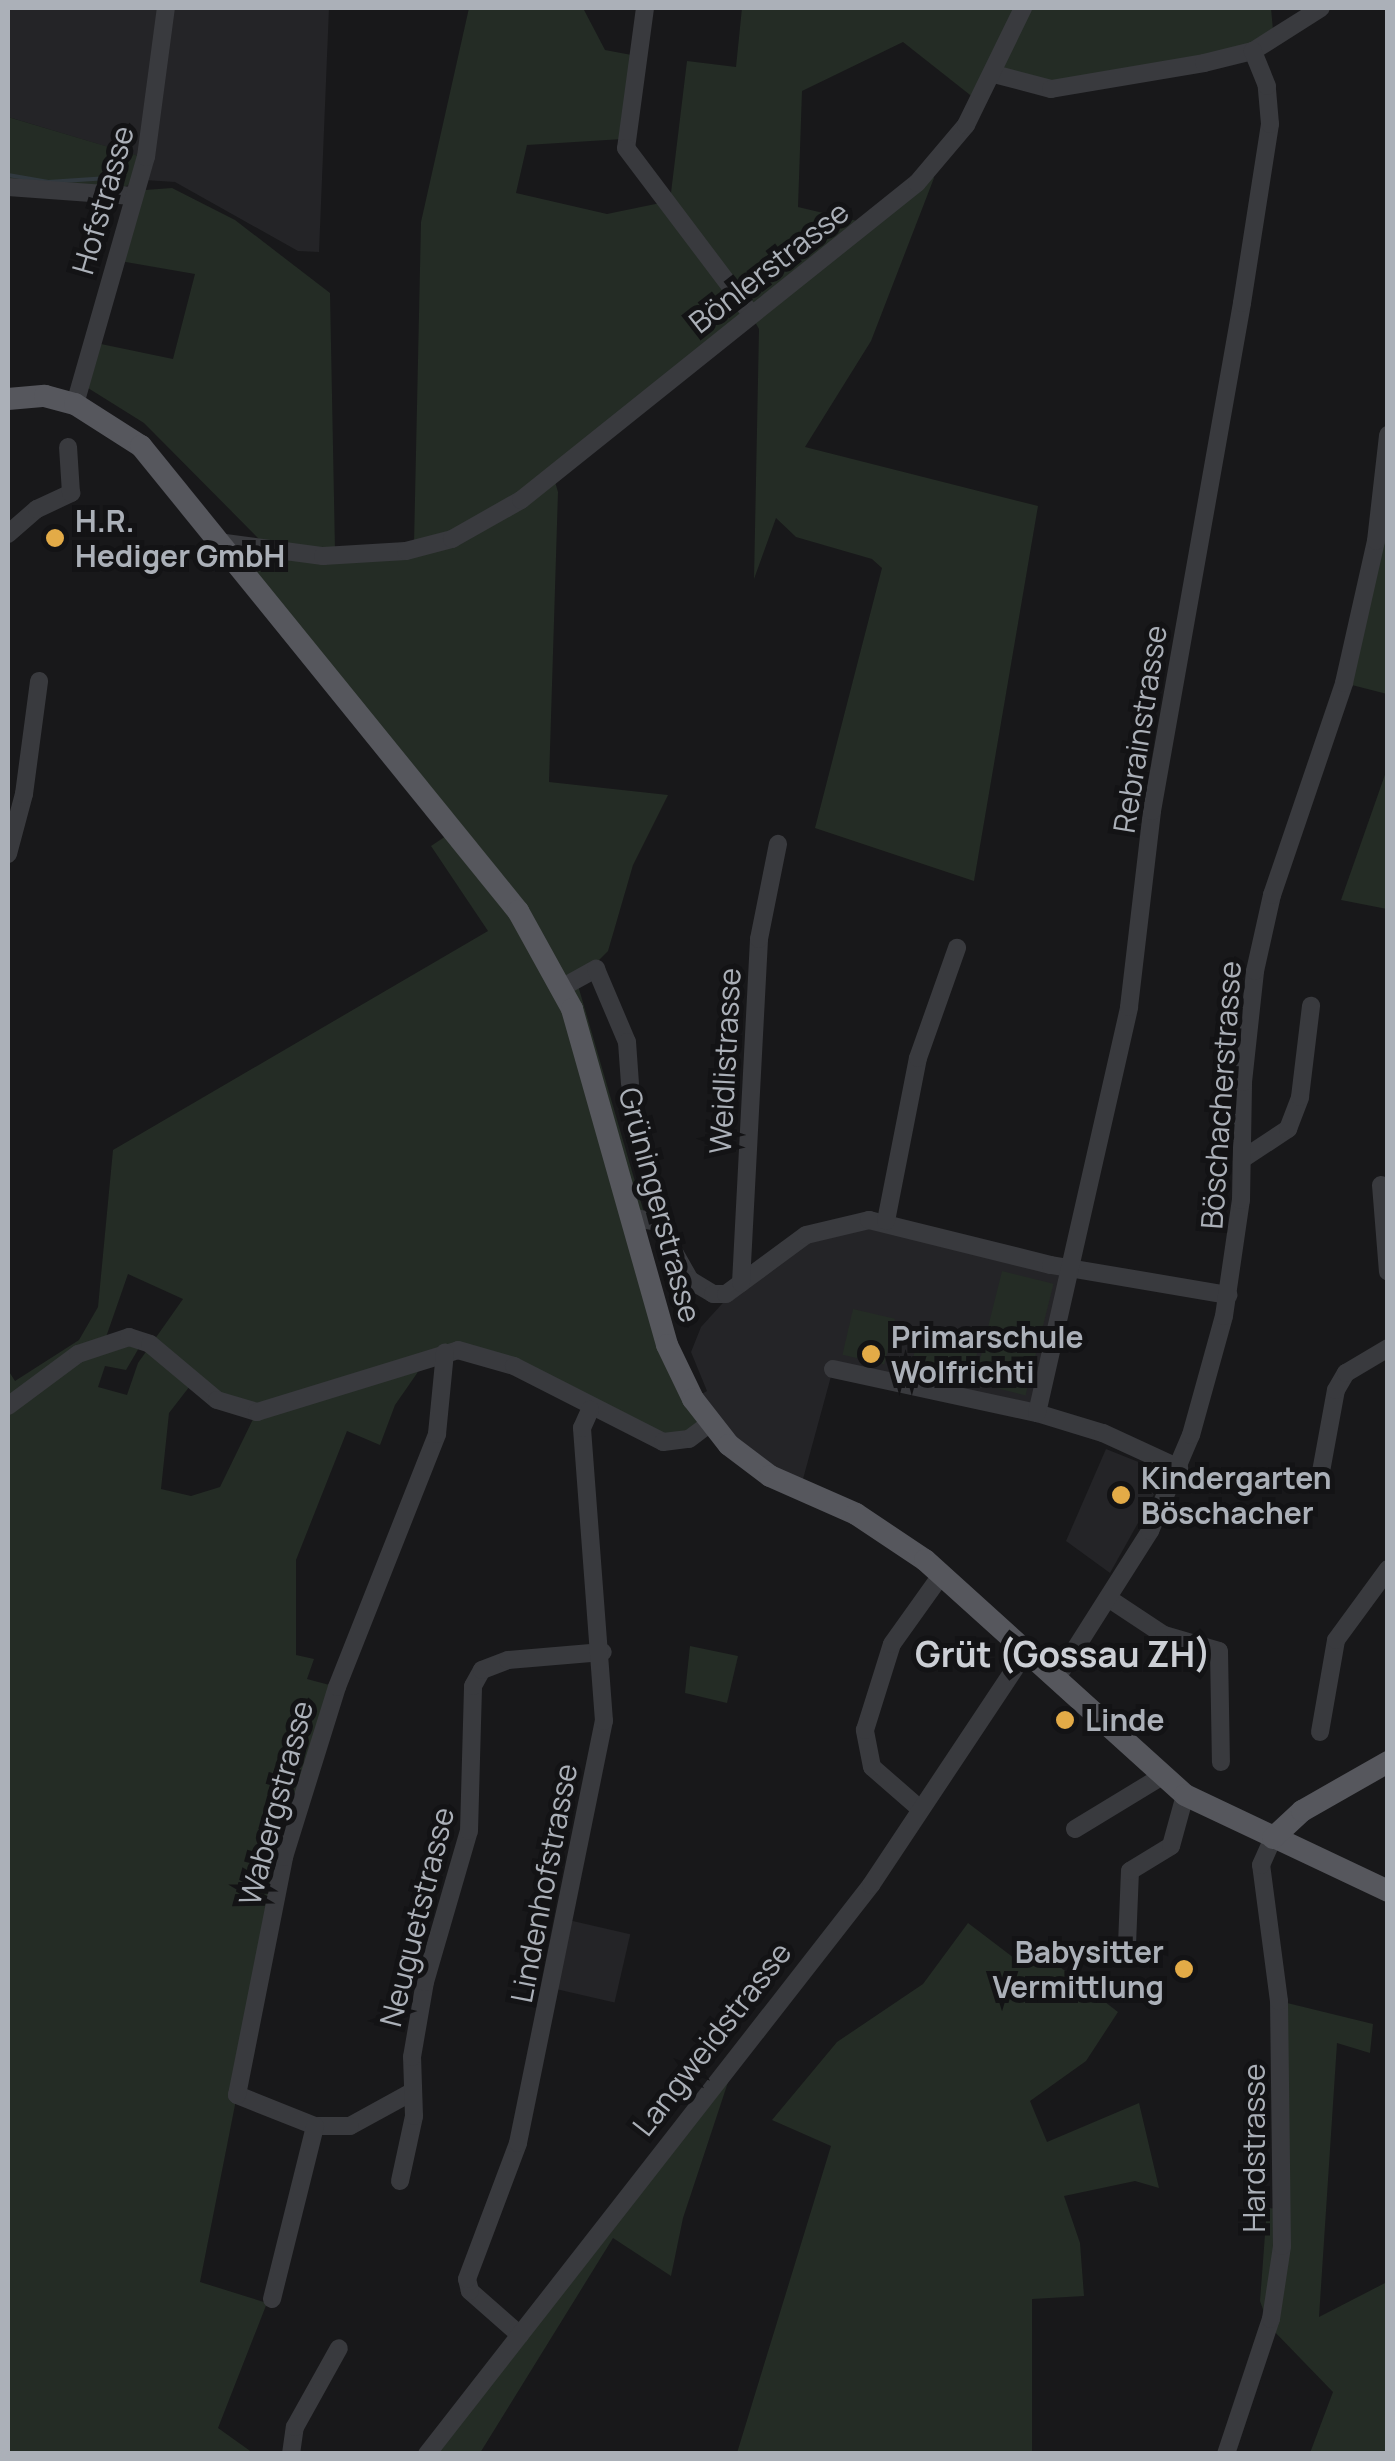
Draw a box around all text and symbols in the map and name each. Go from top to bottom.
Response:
street label: Hofstrasse [65,122,141,278]
street label: Bönlerstrasse [682,194,856,340]
place label: H.R. Hediger GmbH [75,503,285,574]
marker: H.R. Hediger GmbH [44,527,66,549]
street label: Rebrainstrasse [1106,623,1174,835]
street label: Böschacherstrasse [1194,960,1248,1230]
street label: Weidlistrasse [702,967,748,1155]
street label: Grüningerstrasse [611,1084,709,1326]
place label: Primarschule Wolfrichti [891,1319,1084,1390]
marker: Primarschule Wolfrichti [860,1343,882,1365]
place label: Kindergarten Böschacher [1141,1460,1332,1530]
marker: Kindergarten Böschacher [1110,1484,1132,1506]
district label: Grüt (Gossau ZH) [915,1633,1211,1675]
street label: Wabergstrasse [231,1697,321,1909]
place label: Linde [1085,1702,1165,1738]
marker: Linde [1054,1709,1076,1731]
street label: Lindenhofstrasse [503,1760,585,2006]
street label: Neuguetstrasse [372,1804,462,2030]
place label: Babysitter Vermittlung [993,1934,1164,2004]
street label: Langweidstrasse [625,1935,799,2143]
marker: Babysitter Vermittlung [1173,1958,1195,1980]
street label: Hardstrasse [1236,2063,1272,2233]

